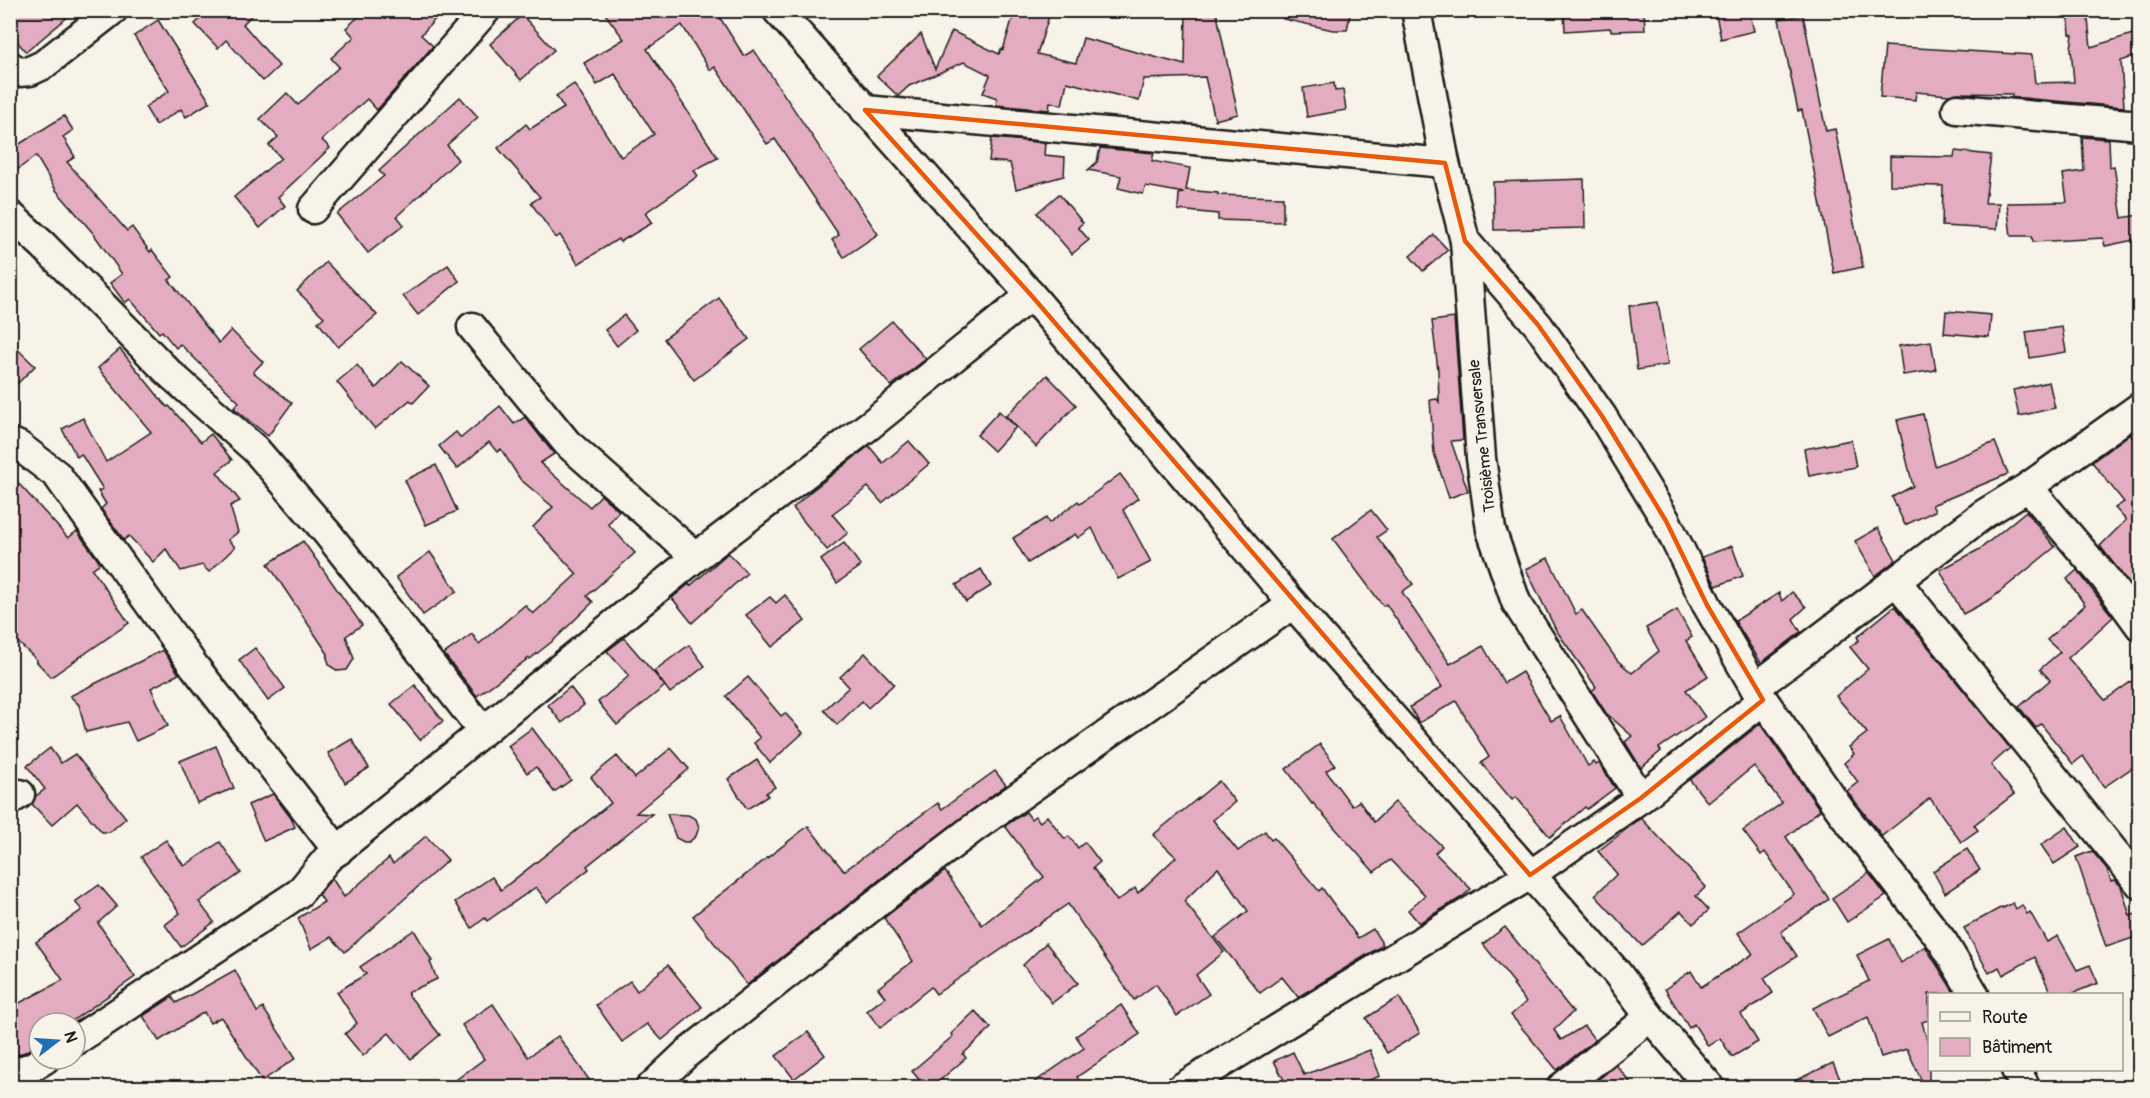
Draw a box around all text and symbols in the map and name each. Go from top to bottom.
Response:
street label: Troisième Transversale [1464,358,1500,513]
legend [1928,993,2123,1071]
text: Route [1982,1006,2027,1029]
north arrow [27,1011,87,1071]
text: N [59,1029,82,1045]
text: Bâtiment [1982,1036,2053,1059]

